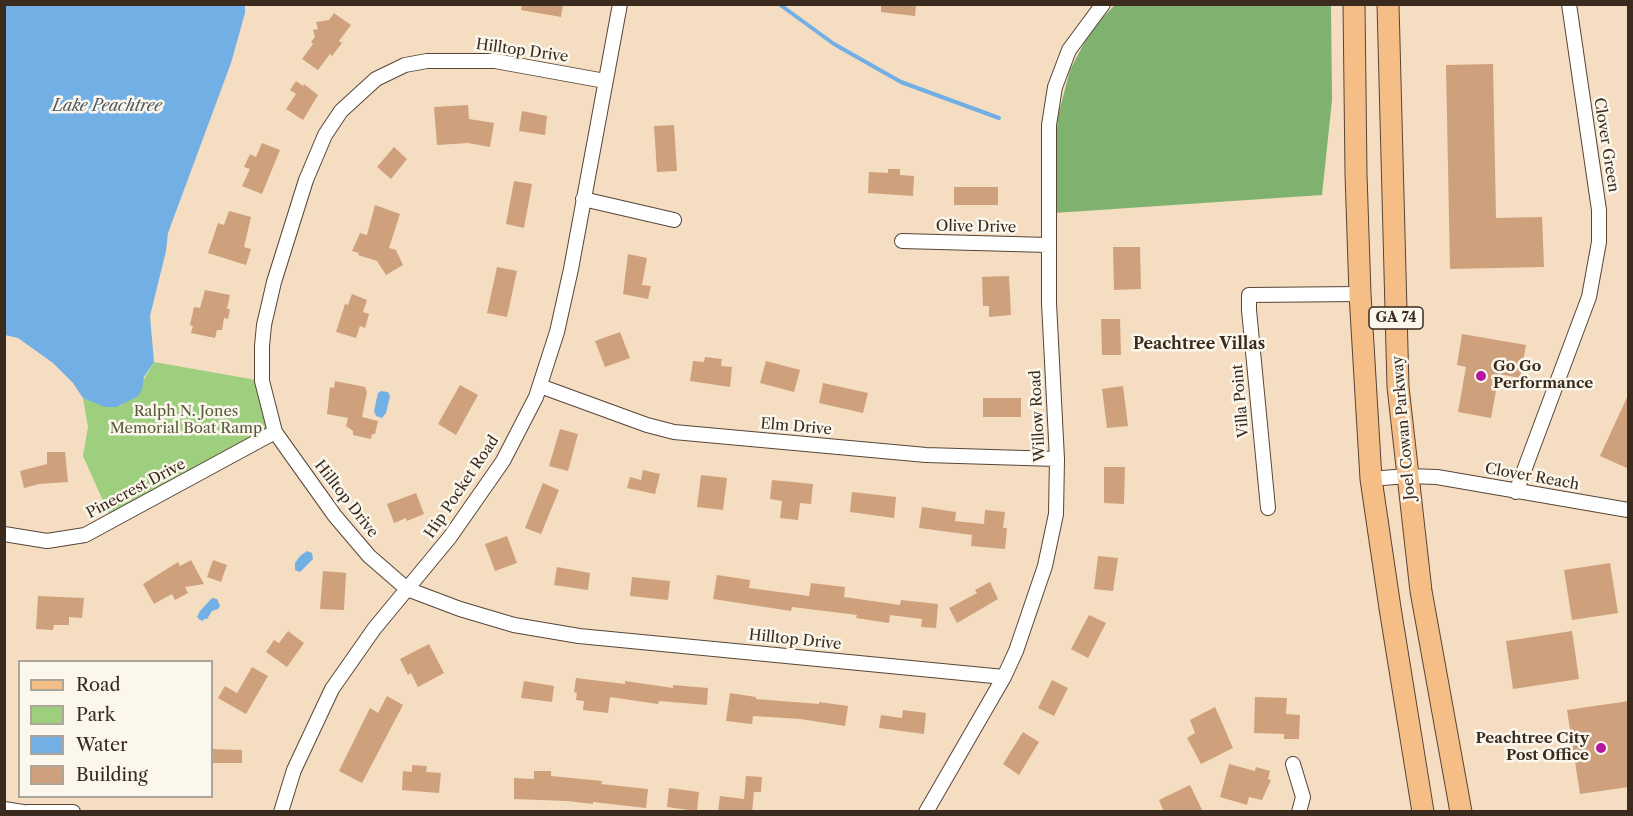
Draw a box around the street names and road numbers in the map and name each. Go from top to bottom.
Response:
street label: Hilltop Drive [475,36,569,66]
street label: Clover Green [1590,96,1622,194]
street label: Olive Drive [936,217,1016,237]
road number: GA 74 [1369,307,1423,329]
street label: Joel Cowan Parkway [1389,355,1419,501]
street label: Villa Point [1229,363,1253,439]
street label: Willow Road [1027,370,1049,462]
street label: Elm Drive [759,415,833,439]
street label: Hip Pocket Road [421,432,503,542]
street label: Pinecrest Drive [83,455,189,523]
street label: Hilltop Drive [310,457,382,541]
street label: Clover Reach [1483,460,1581,494]
street label: Hilltop Drive [748,626,842,654]

